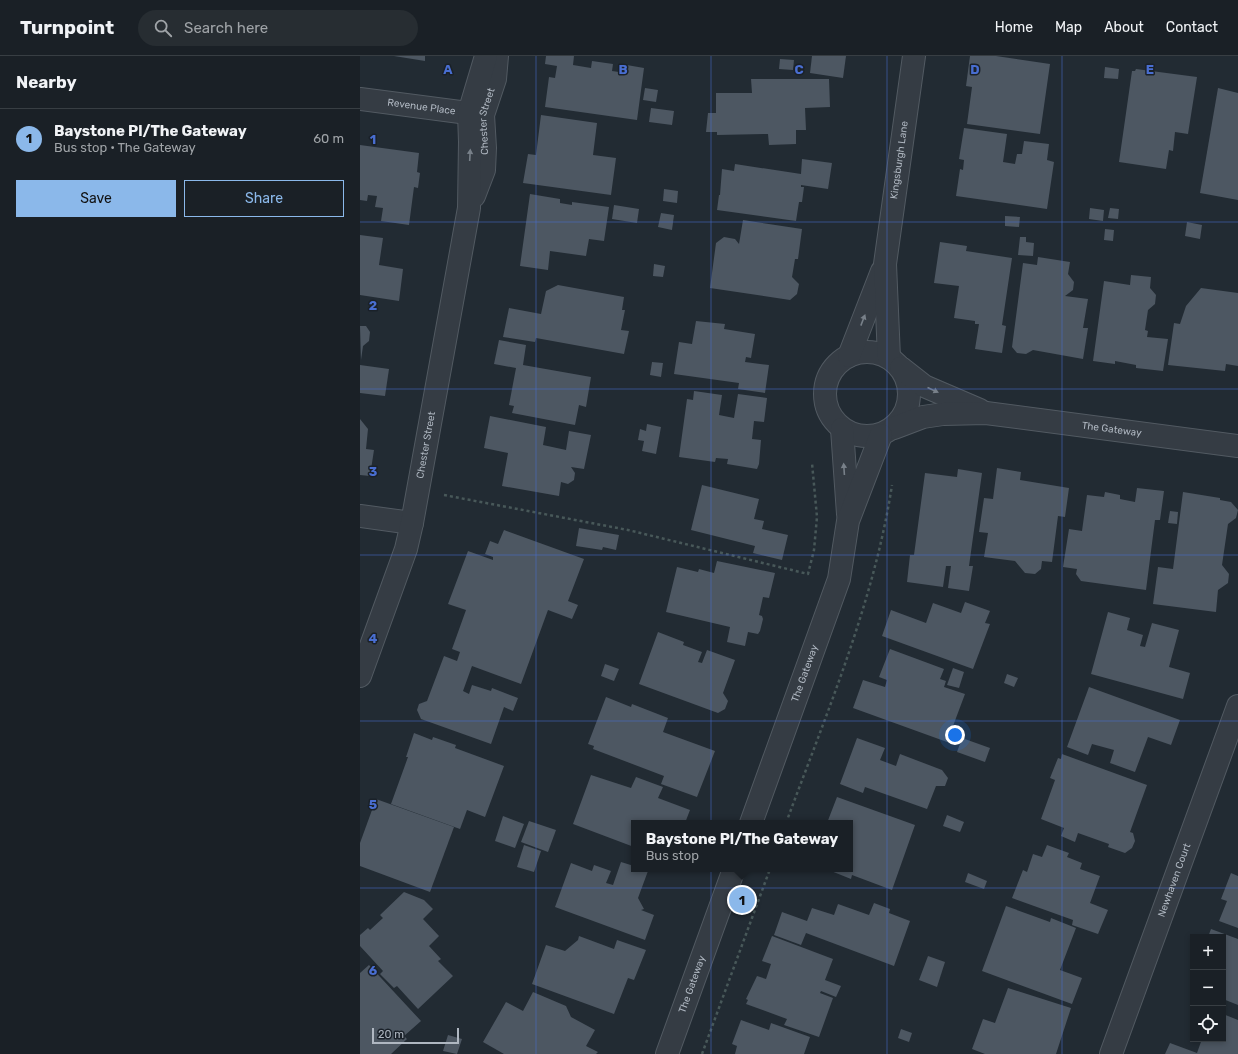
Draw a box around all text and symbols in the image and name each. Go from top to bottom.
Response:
search box [138,10,418,46]
text: Turnpoint [20,16,114,39]
icon: search [152,17,174,39]
text: Search here [184,19,268,37]
text: Home [995,19,1033,36]
text: Map [1055,19,1082,36]
text: About [1104,19,1144,36]
text: Contact [1166,19,1218,36]
text: A [443,62,453,77]
text: B [618,62,628,77]
text: C [794,62,804,77]
text: D [970,62,980,77]
text: E [1146,62,1154,77]
text: Nearby [16,72,77,92]
street label: Chester Street [477,86,498,155]
street label: Revenue Place [387,97,457,117]
street label: Kingsburgh Lane [888,120,911,200]
text: Baystone Pl/The Gateway [54,122,247,140]
text: 1 [26,131,32,146]
text: 60 m [313,131,344,146]
text: 1 [370,132,376,147]
text: Bus stop · The Gateway [54,140,196,155]
one-way arrow [466,149,473,161]
button: Save [16,180,176,217]
button: Share [184,180,344,217]
text: 2 [369,298,377,313]
one-way arrow [861,313,867,325]
one-way arrow [927,387,939,393]
street label: Chester Street [414,410,438,480]
street label: The Gateway [1081,420,1143,439]
one-way arrow [841,463,848,475]
text: 3 [369,464,378,479]
text: 4 [369,631,378,646]
street label: The Gateway [789,643,821,704]
your location [945,725,965,745]
text: 5 [369,797,377,812]
popup [631,820,853,872]
text: Baystone Pl/The Gateway [646,830,838,848]
street label: Newhaven Court [1155,842,1193,919]
text: Bus stop [646,848,699,863]
pin: 1 [729,885,755,915]
map controls [1190,934,1226,1042]
button: + [1190,934,1226,970]
street label: The Gateway [676,954,708,1015]
text: 6 [369,963,378,978]
button: − [1190,970,1226,1006]
button: locate [1190,1006,1226,1042]
scale bar [372,1026,459,1045]
text: 20 m [378,1028,404,1041]

